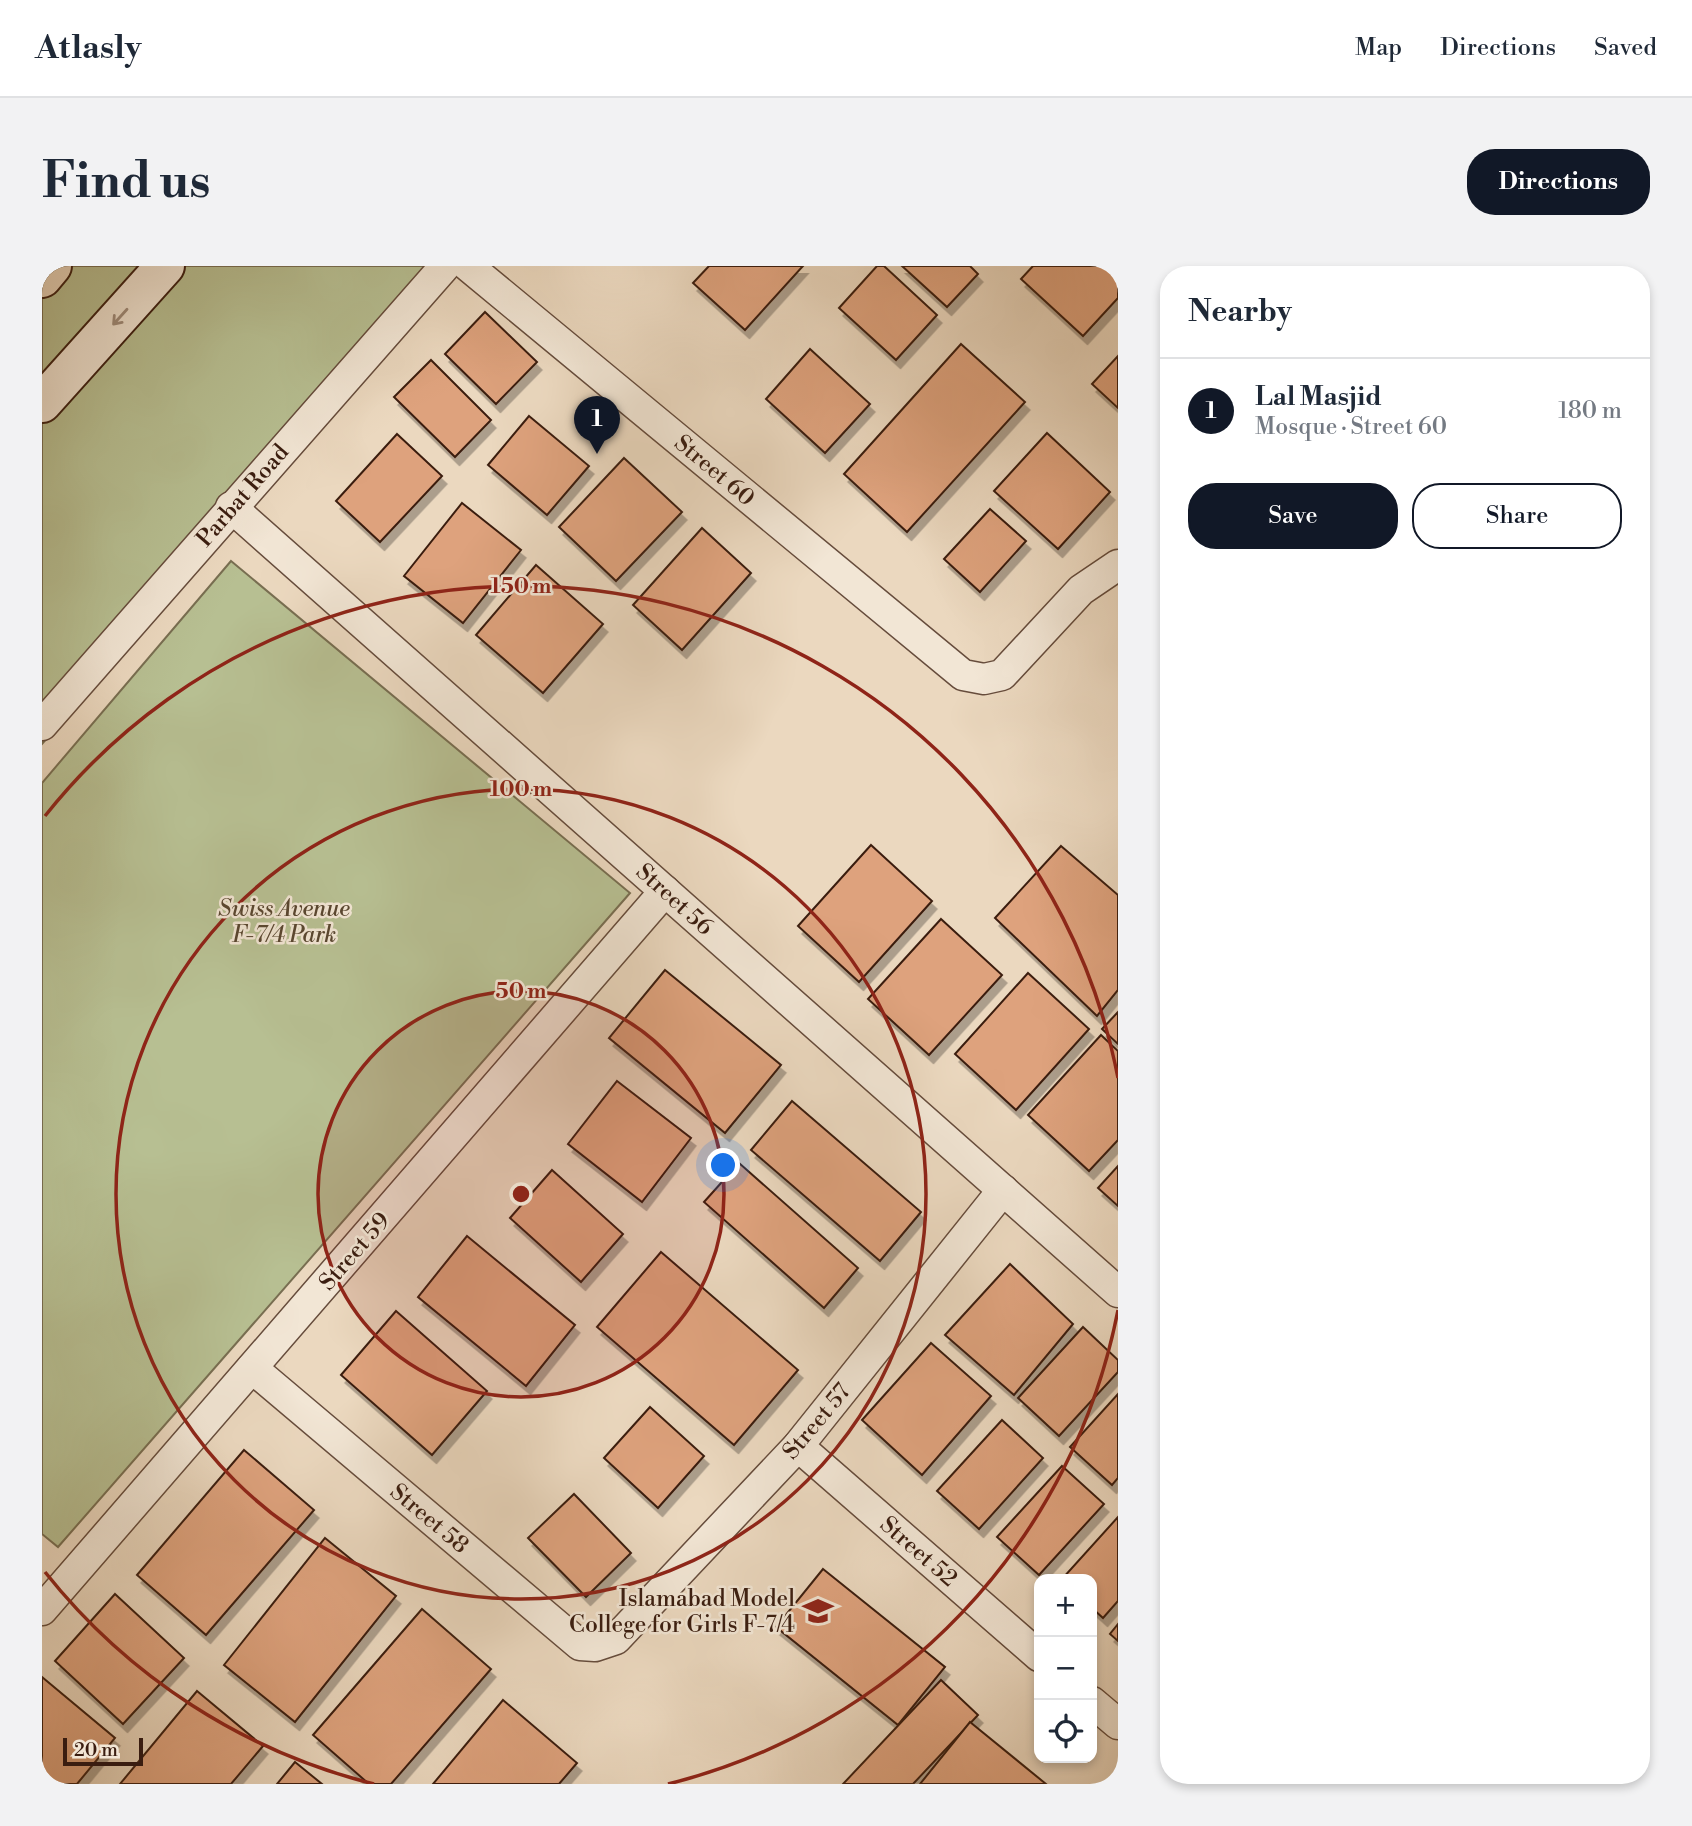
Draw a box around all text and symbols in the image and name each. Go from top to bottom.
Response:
text: Atlasly [35,28,141,69]
text: Map [1355,33,1402,63]
text: Directions [1440,33,1556,63]
text: Saved [1594,33,1657,63]
button: Directions [1467,149,1650,215]
text: Find us [42,152,211,213]
text: Nearby [1188,293,1292,331]
one-way arrow [112,308,128,326]
text: Lal Masjid [1255,381,1382,413]
pin: 1 [574,396,620,454]
text: 1 [1205,397,1217,425]
text: 180 m [1558,397,1622,425]
text: Mosque · Street 60 [1255,413,1447,441]
street label: Street 60 [668,429,760,512]
street label: Parbat Road [191,439,295,553]
button: Save [1188,483,1398,549]
button: Share [1412,483,1622,549]
text: 150 m [491,574,551,600]
text: 100 m [490,777,552,803]
street label: Street 56 [630,858,719,942]
park label: Swiss Avenue F-7/4 Park [218,895,350,949]
text: 50 m [496,979,546,1005]
your location [706,1148,740,1182]
centre of rings [509,1182,533,1206]
street label: Street 59 [313,1207,396,1296]
street label: Street 57 [777,1378,857,1465]
street label: Street 58 [384,1478,474,1560]
street label: Street 52 [874,1511,963,1593]
map controls [1034,1574,1097,1763]
button: + [1034,1574,1097,1637]
place label: Islamabad Model College for Girls F-7/4 [569,1585,795,1639]
school or university icon: Islamabad Model College for Girls F-7/4 [801,1594,835,1628]
button: − [1034,1637,1097,1700]
button: locate [1034,1700,1097,1763]
scale bar [63,1735,144,1767]
text: 20 m [74,1738,118,1762]

